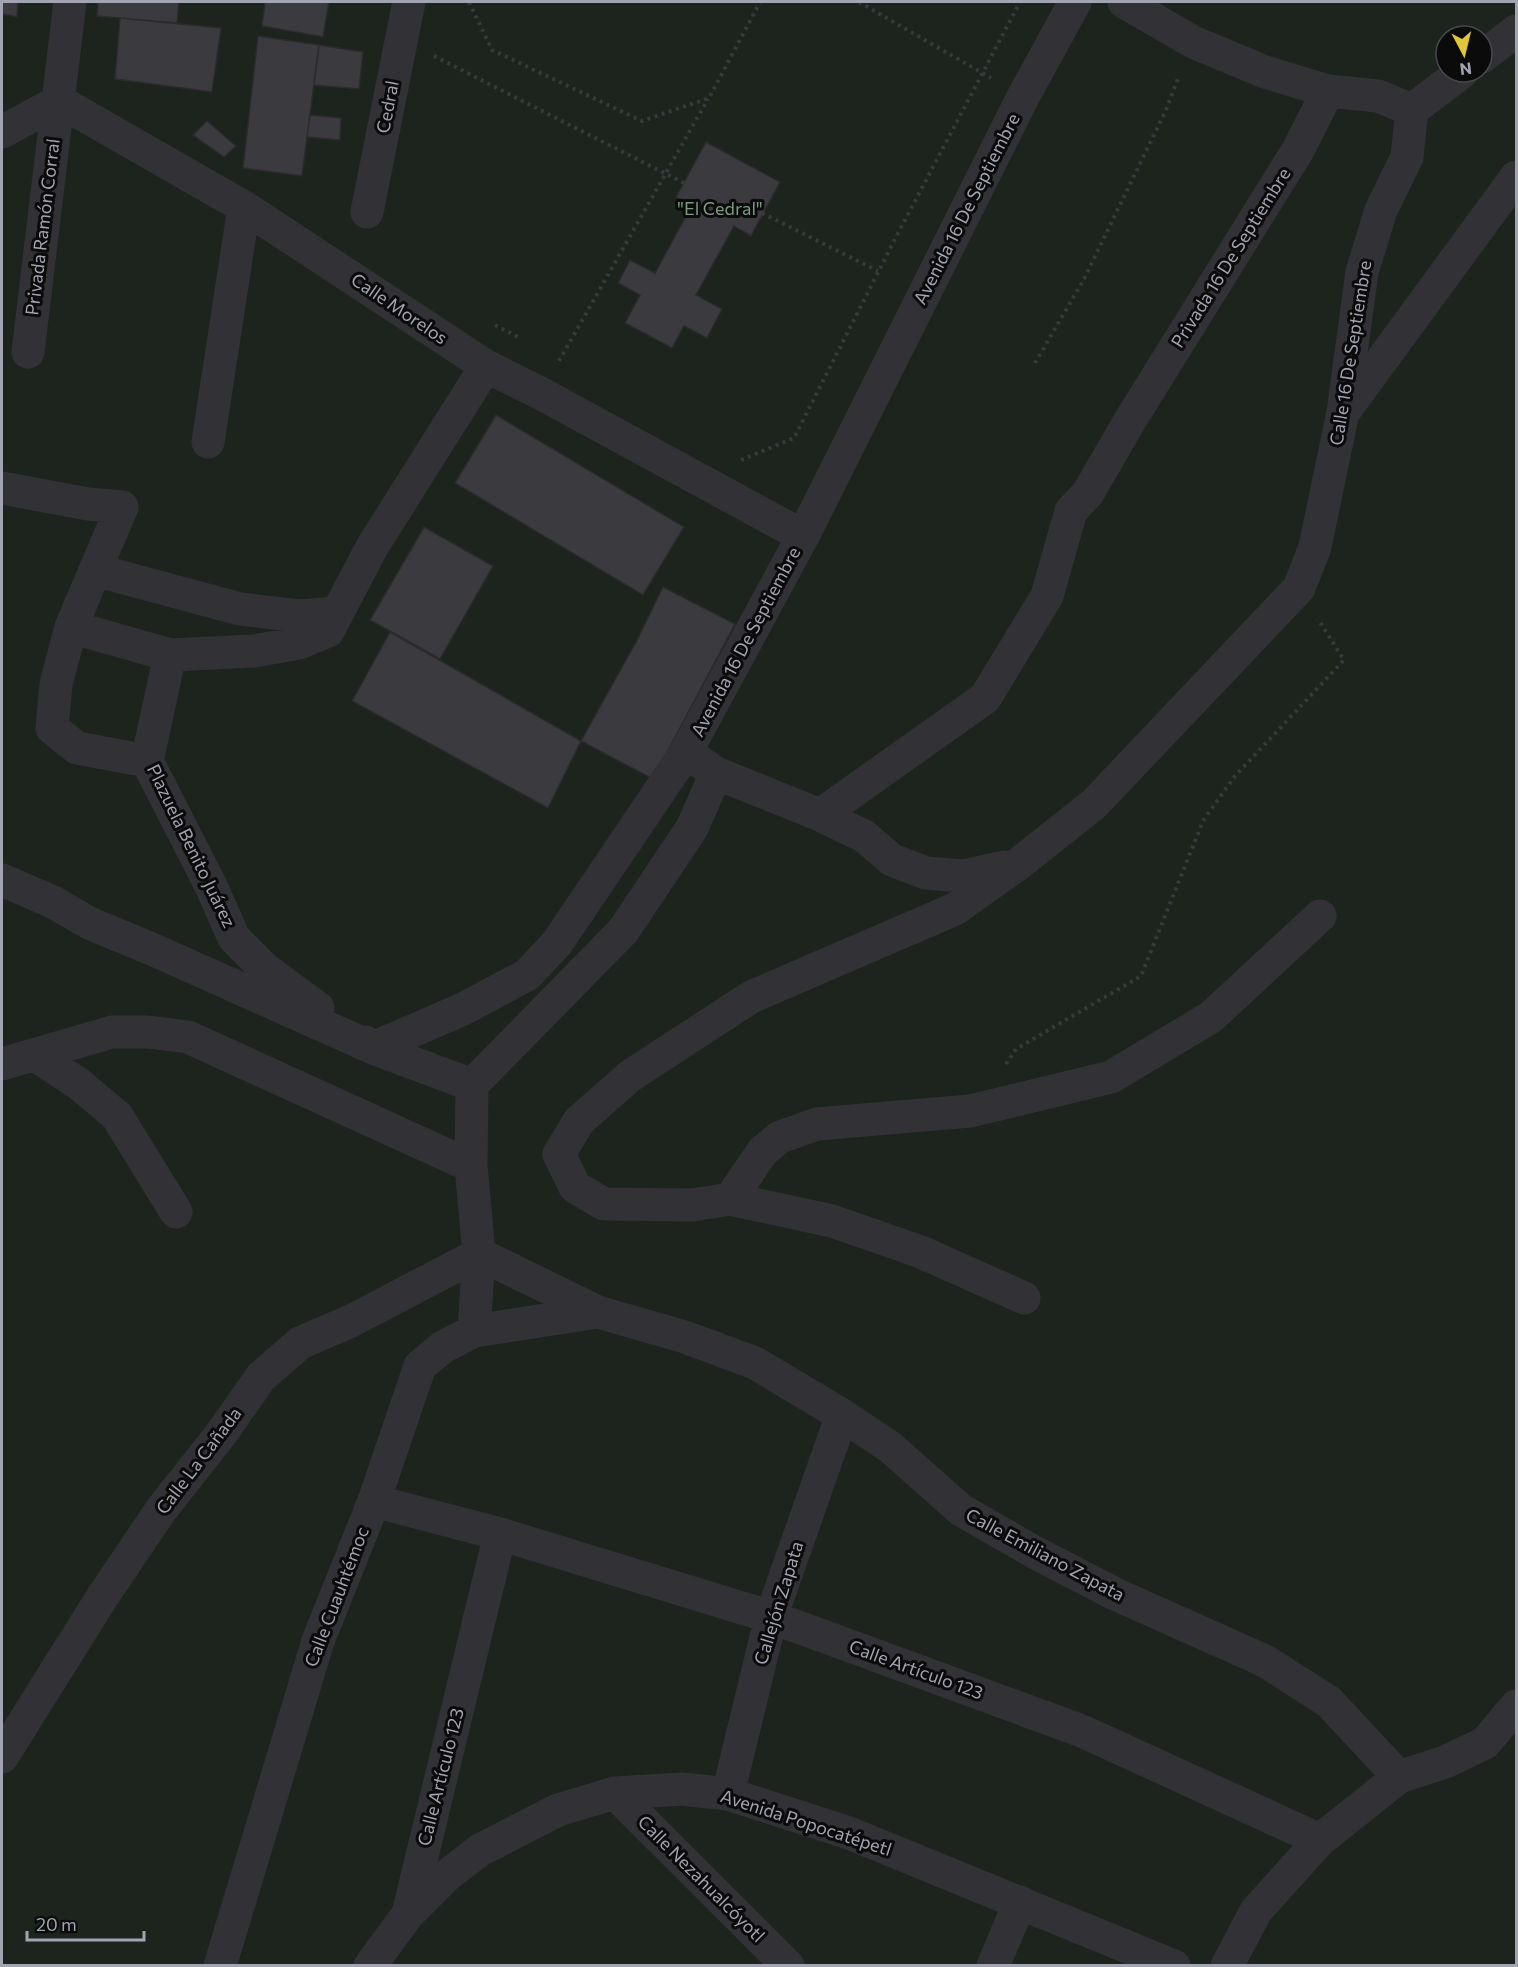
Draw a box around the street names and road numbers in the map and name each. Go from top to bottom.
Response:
street label: Cedral [371,79,403,135]
street label: Avenida 16 De Septiembre [908,109,1024,308]
street label: Privada Ramón Corral [20,137,64,316]
street label: Privada 16 De Septiembre [1166,163,1295,351]
street label: Calle 16 De Septiembre [1325,259,1375,447]
street label: Calle Morelos [347,268,452,348]
street label: Avenida 16 De Septiembre [686,543,804,740]
street label: Plazuela Benito Juárez [143,760,241,931]
street label: Calle La Cañada [151,1403,246,1518]
street label: Calle Emiliano Zapata [962,1503,1128,1605]
street label: Calle Cuauhtémoc [299,1523,373,1670]
street label: Callejón Zapata [749,1538,807,1667]
street label: Calle Artículo 123 [846,1635,986,1704]
street label: Calle Artículo 123 [412,1706,468,1848]
street label: Avenida Popocatépetl [718,1784,895,1860]
street label: Calle Nezahualcóyotl [634,1810,770,1946]

